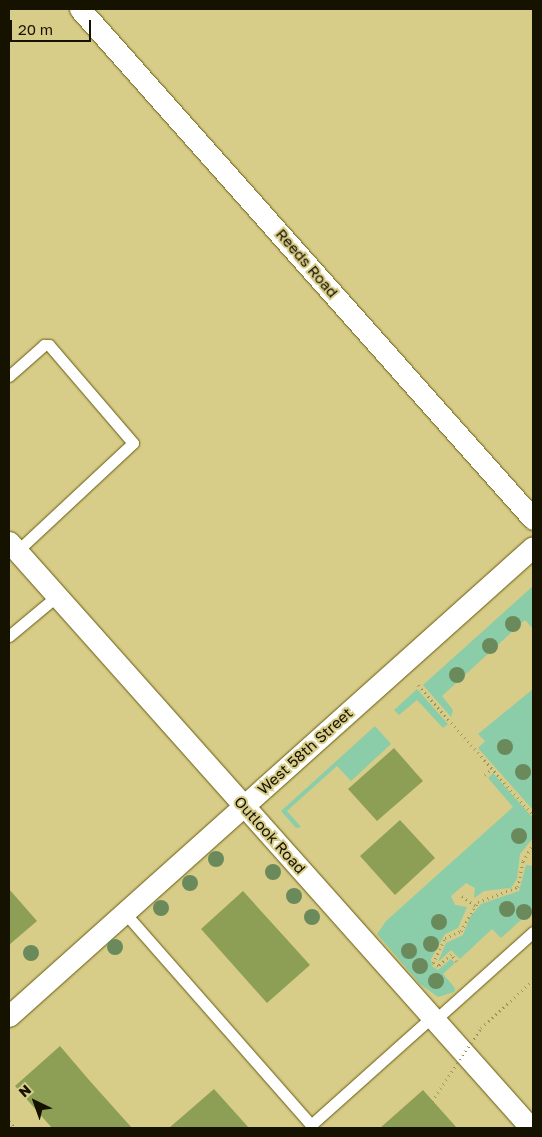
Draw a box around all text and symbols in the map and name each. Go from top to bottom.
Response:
scale bar [12,10,94,42]
text: 20 m [18,20,53,38]
street label: Reeds Road [272,225,342,301]
street label: West 58th Street [254,704,356,798]
street label: Outlook Road [231,793,309,877]
north arrow [10,1077,60,1127]
text: N [15,1081,34,1100]

